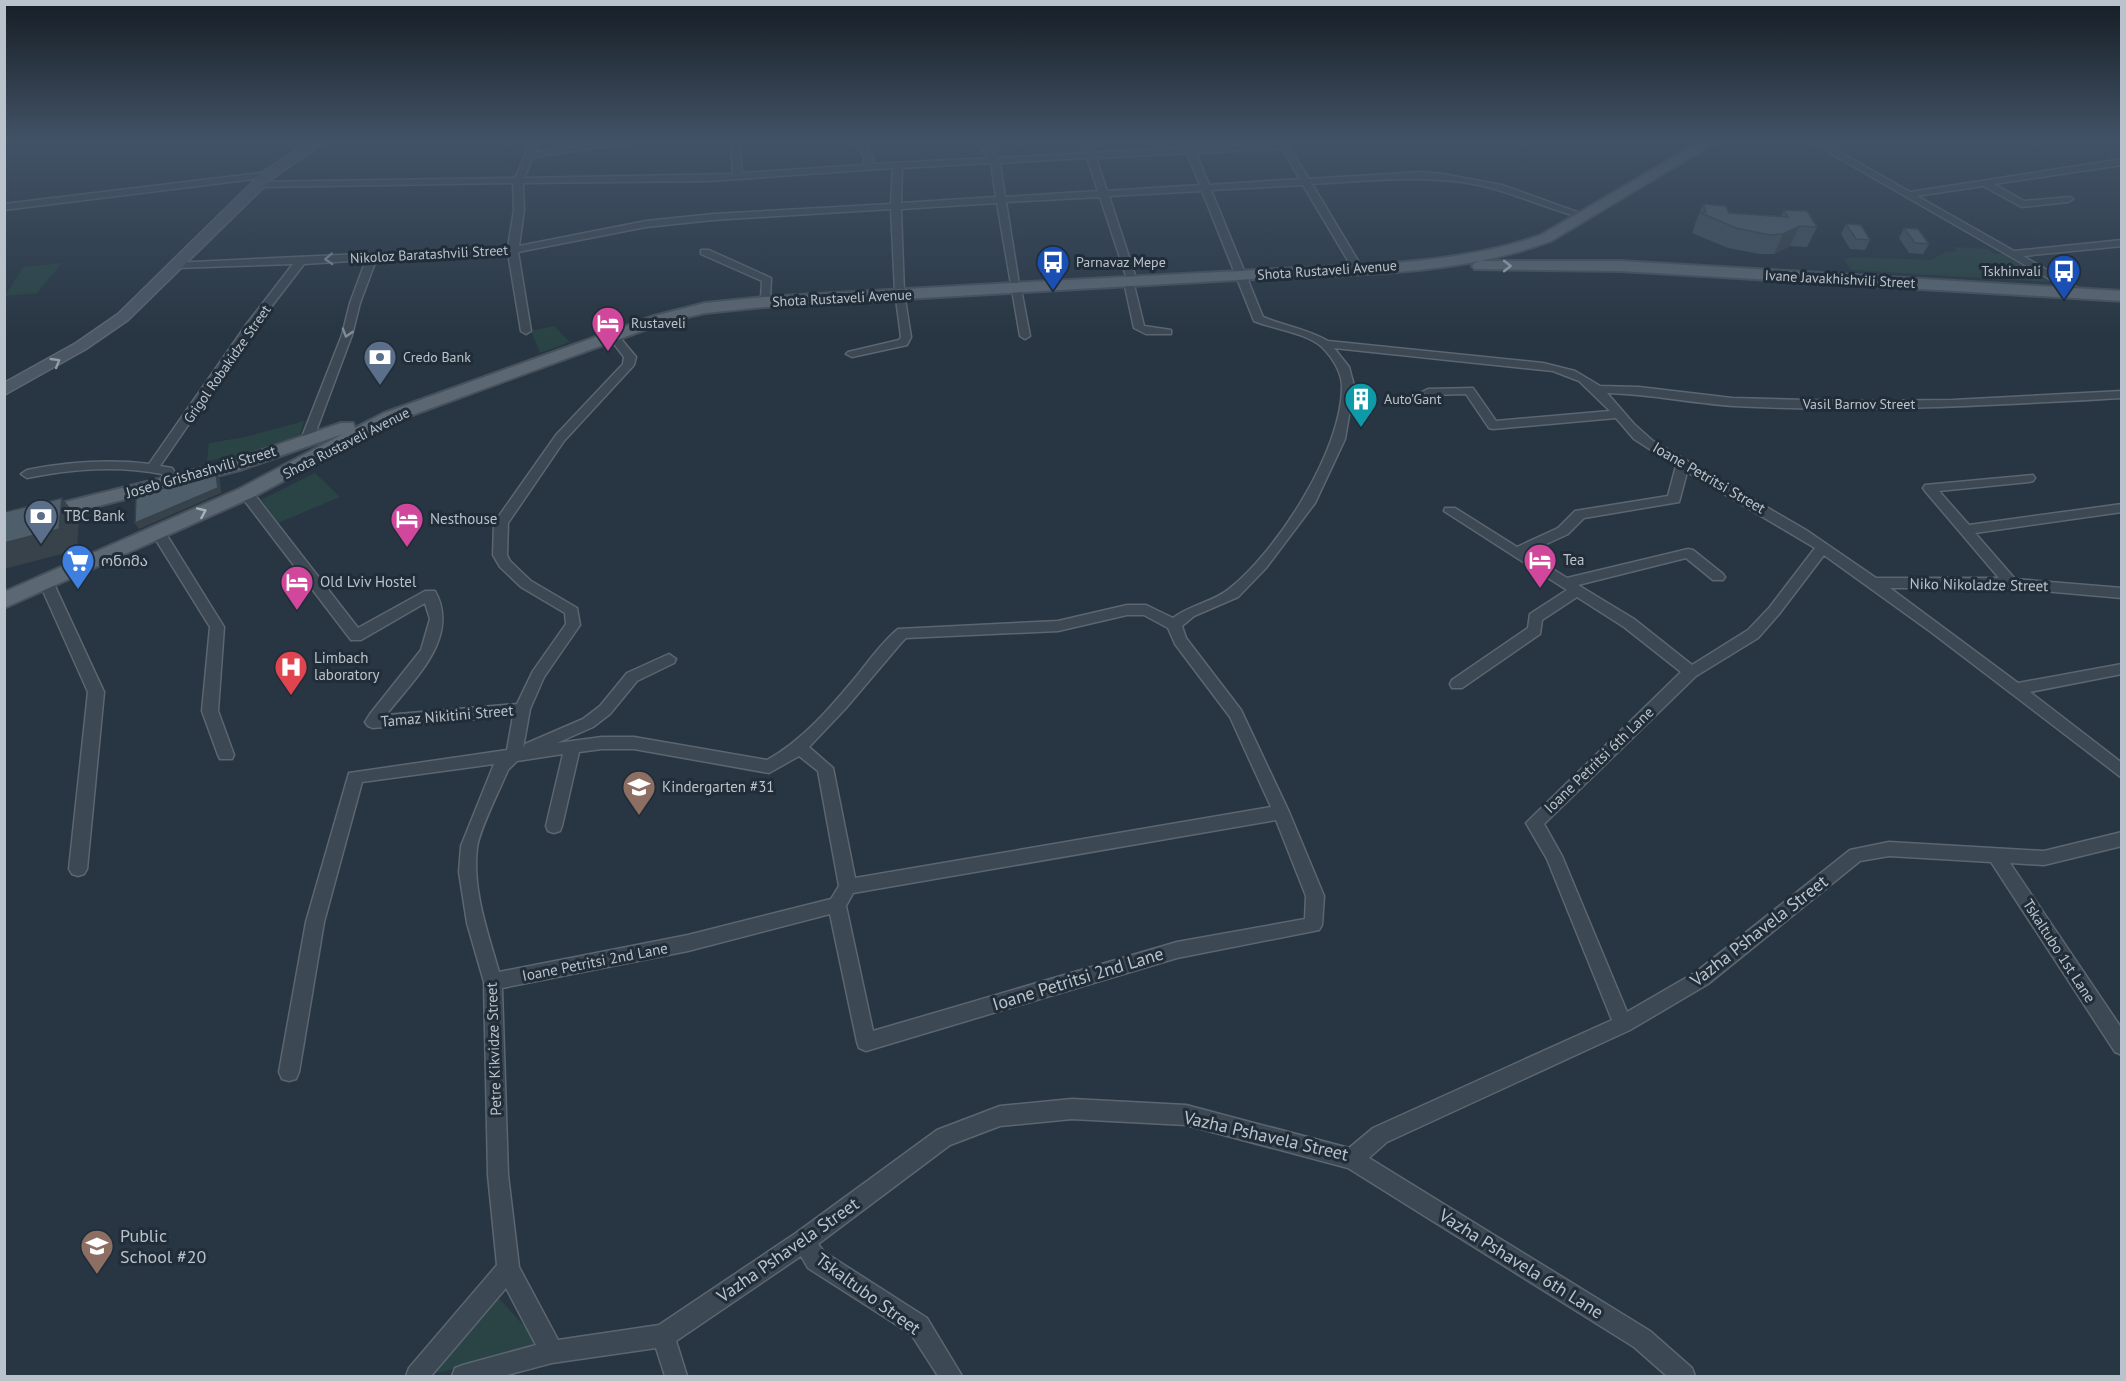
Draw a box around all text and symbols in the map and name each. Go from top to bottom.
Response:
street label: Nikoloz Baratashvili Street [350,241,509,267]
bus stop icon: Parnavaz Mepe [1035,244,1071,291]
one-way arrow [325,253,334,266]
place label: Parnavaz Mepe [1076,253,1166,271]
bus stop icon: Tskhinvali [2046,253,2082,300]
street label: Shota Rustaveli Avenue [1257,256,1397,284]
one-way arrow [1502,260,1511,272]
place label: Tskhinvali [1982,262,2041,280]
street label: Ivane Javakhishvili Street [1764,266,1916,292]
street label: Shota Rustaveli Avenue [772,285,912,311]
street label: Grigol Robakidze Street [179,301,275,427]
hotel icon: Rustaveli [590,305,626,352]
place label: Rustaveli [631,314,686,332]
one-way arrow [342,327,354,338]
bank icon: Credo Bank [362,339,398,386]
place label: Credo Bank [403,348,471,366]
one-way arrow [50,357,60,369]
building icon: Auto'Gant [1343,381,1379,428]
place label: Auto'Gant [1384,390,1442,408]
street label: Vasil Barnov Street [1802,395,1915,413]
street label: Shota Rustaveli Avenue [280,403,412,483]
street label: Ioane Petritsi Street [1649,438,1769,518]
street label: Joseb Grishashvili Street [123,441,278,502]
bank icon: TBC Bank [23,498,59,545]
hotel icon: Nesthouse [389,501,425,548]
place label: TBC Bank [64,506,125,525]
one-way arrow [196,507,207,519]
place label: Nesthouse [430,509,497,528]
hotel icon: Tea [1522,542,1558,589]
supermarket icon: ონიმა [60,543,96,590]
place label: Tea [1563,550,1584,569]
place label: ონიმა [101,551,148,570]
hotel icon: Old Lviv Hostel [279,564,315,611]
place label: Old Lviv Hostel [320,572,417,591]
street label: Niko Nikoladze Street [1910,574,2048,595]
place label: Limbach laboratory [314,648,380,684]
hospital icon: Limbach laboratory [273,649,309,696]
street label: Tamaz Nikitini Street [380,700,514,731]
street label: Ioane Petritsi 6th Lane [1540,702,1657,817]
school or university icon: Kindergarten #31 [621,769,657,816]
place label: Kindergarten #31 [662,777,775,796]
street label: Vazha Pshavela Street [1685,870,1832,992]
street label: Tskaltubo 1st Lane [2019,895,2100,1006]
street label: Ioane Petritsi 2nd Lane [520,938,669,985]
street label: Ioane Petritsi 2nd Lane [990,942,1166,1015]
street label: Petre Kikvidze Street [482,982,505,1116]
street label: Vazha Pshavela Street [1181,1105,1351,1166]
street label: Vazha Pshavela Street [711,1192,863,1308]
street label: Vazha Pshavela 6th Lane [1434,1203,1608,1324]
place label: Public School #20 [120,1224,206,1268]
school or university icon: Public School #20 [79,1228,115,1275]
street label: Tskaltubo Street [811,1248,925,1339]

